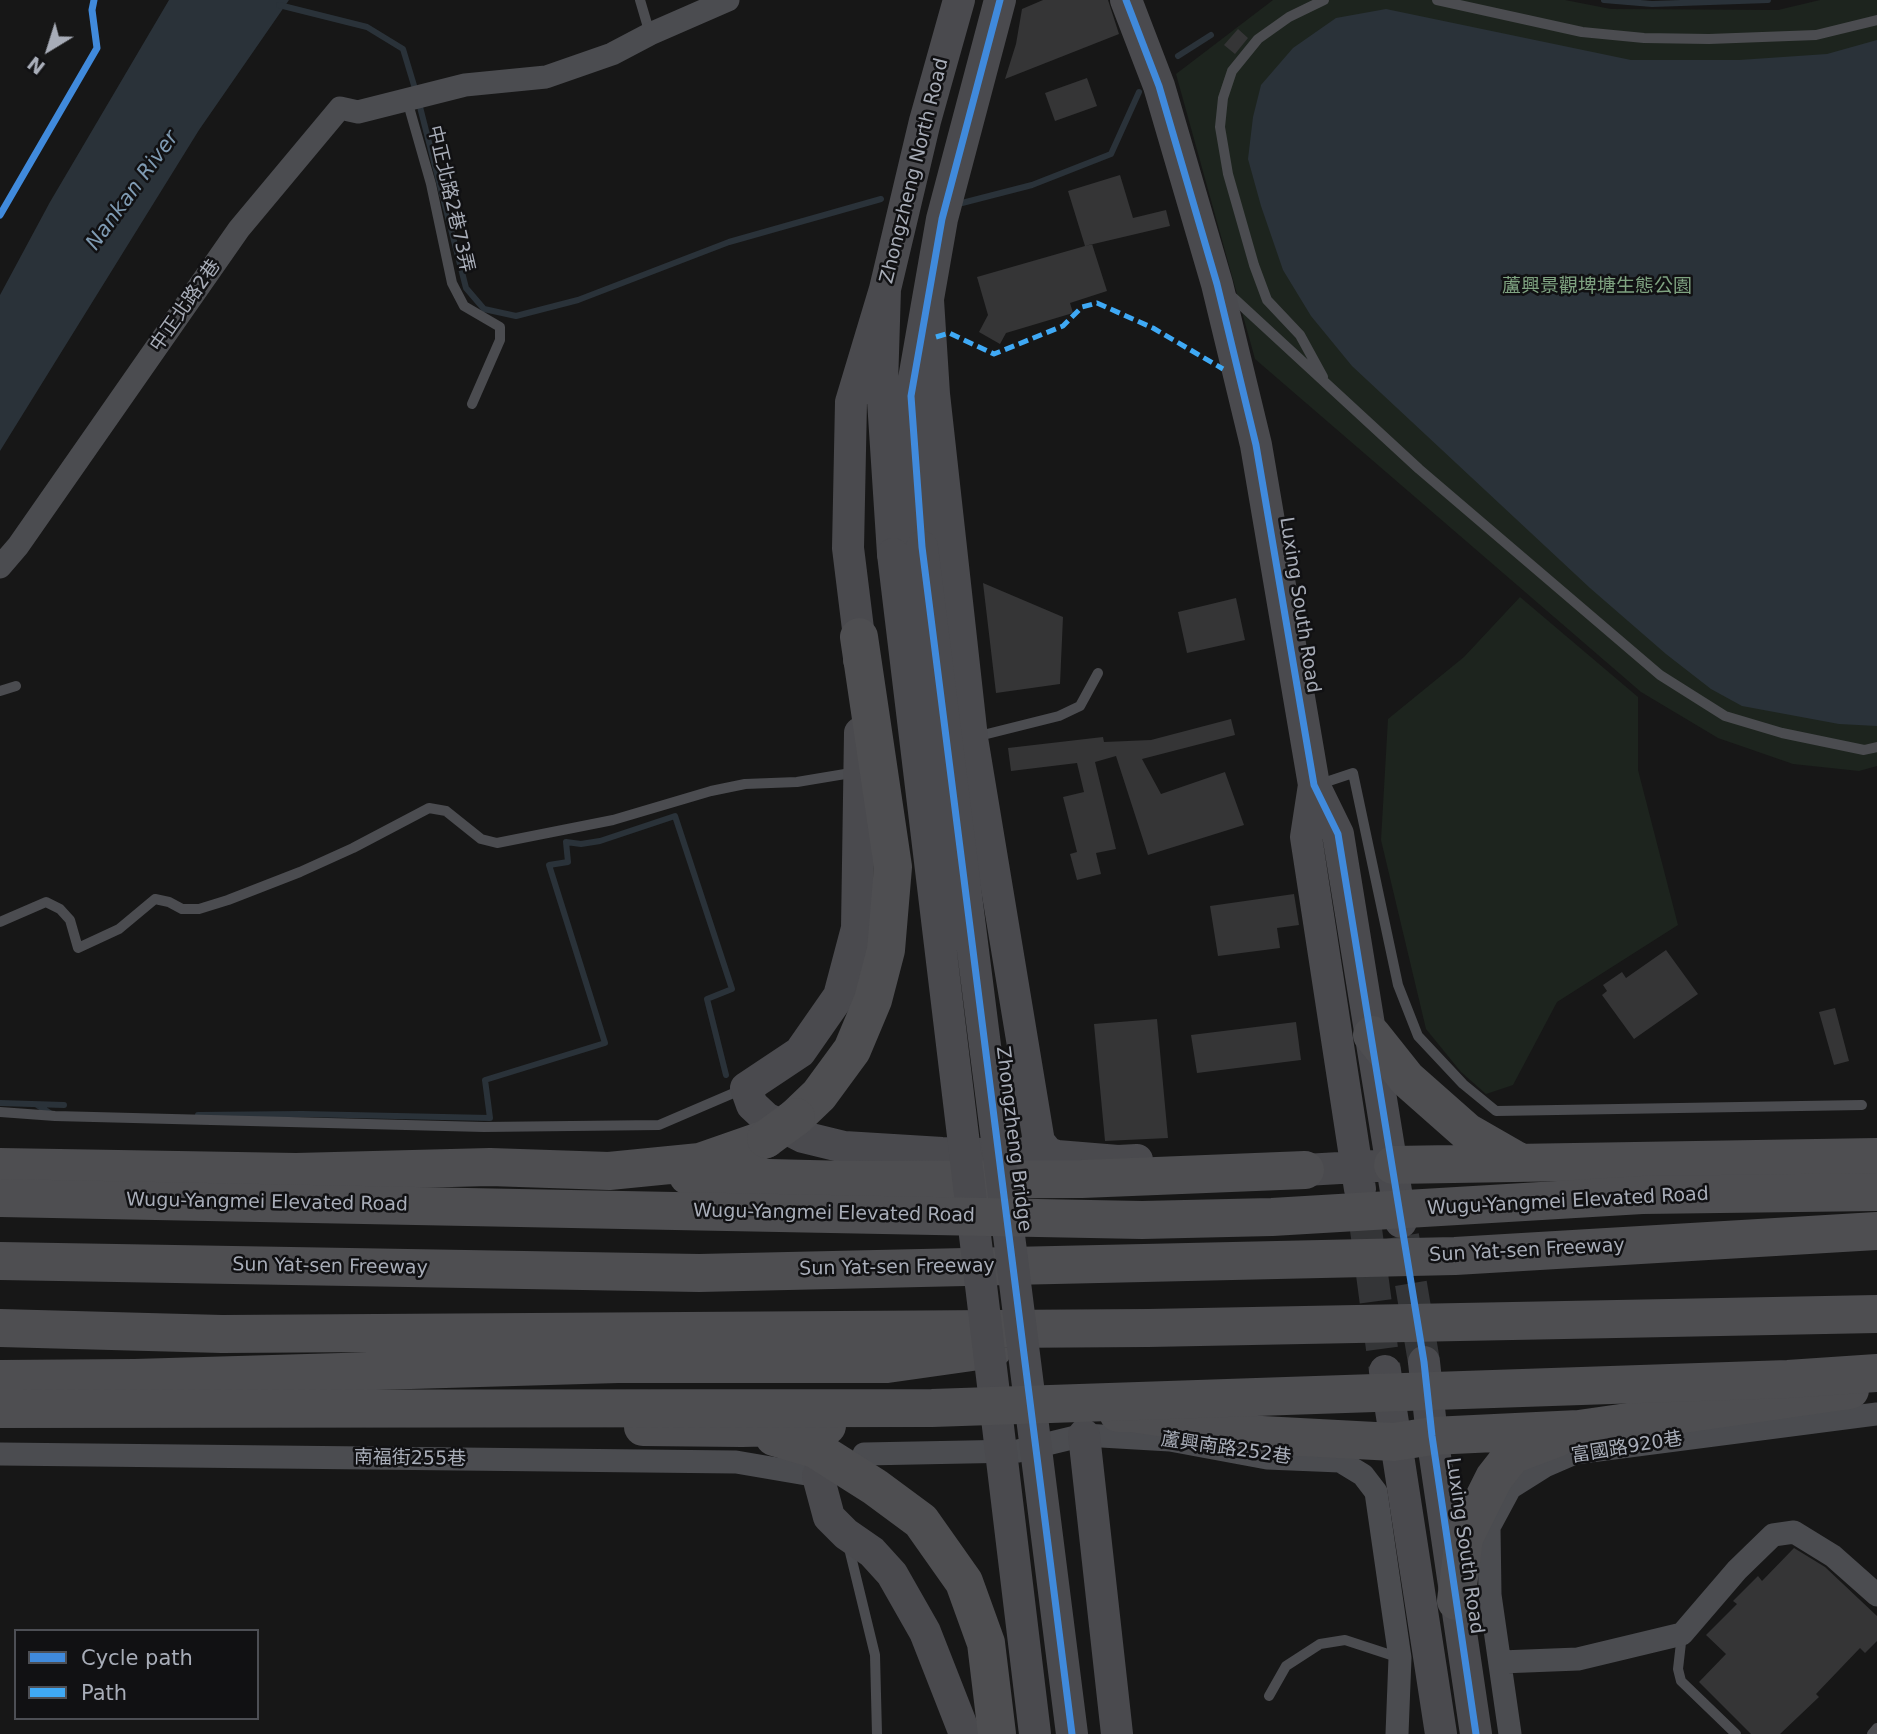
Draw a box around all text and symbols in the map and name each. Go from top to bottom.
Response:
north arrow [14,14,84,84]
text: N [23,52,49,79]
street label: Zhongzheng North Road [876,56,954,286]
street label: 中正北路2巷73弄 [422,123,478,275]
water label: Nankan River [81,126,185,256]
street label: 中正北路2巷 [146,256,226,356]
park label: 蘆興景觀埤塘生態公園 [1502,276,1692,298]
street label: Luxing South Road [1274,515,1324,695]
street label: Zhongzheng Bridge [990,1045,1036,1233]
street label: Wugu-Yangmei Elevated Road [1427,1183,1709,1221]
street label: Wugu-Yangmei Elevated Road [126,1189,408,1217]
street label: Wugu-Yangmei Elevated Road [693,1200,975,1228]
street label: Sun Yat-sen Freeway [1429,1234,1625,1268]
street label: Sun Yat-sen Freeway [232,1254,428,1280]
street label: Sun Yat-sen Freeway [799,1255,995,1281]
street label: 富國路920巷 [1570,1428,1684,1468]
street label: 蘆興南路252巷 [1159,1429,1293,1469]
street label: 南福街255巷 [354,1447,466,1471]
street label: Luxing South Road [1440,1456,1488,1636]
legend [14,1629,259,1720]
text: Cycle path [81,1646,193,1670]
text: Path [81,1681,127,1705]

